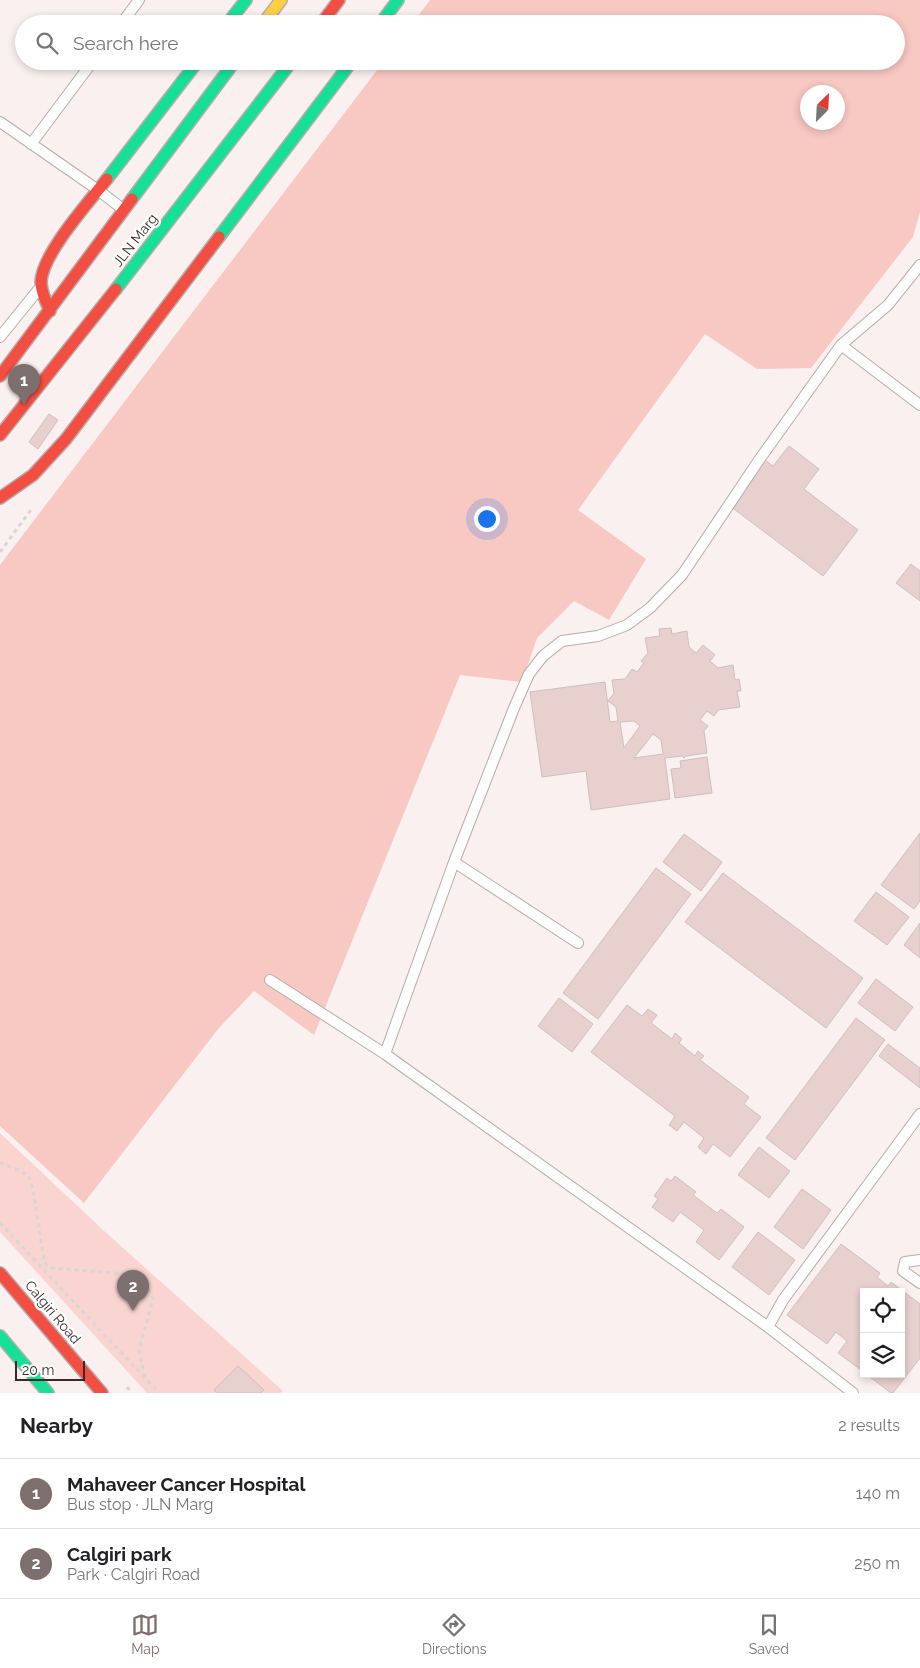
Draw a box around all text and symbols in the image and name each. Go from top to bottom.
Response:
search box [15,15,905,70]
icon: search [33,29,61,57]
text: Search here [73,32,179,54]
north arrow [800,85,845,130]
street label: JLN Marg [109,210,161,270]
pin: 1 [8,364,40,405]
your location [474,506,500,532]
pin: 2 [117,1270,149,1311]
street label: Calgiri Road [22,1277,84,1347]
map controls [860,1288,905,1378]
button: locate [860,1288,905,1333]
button: layers [860,1333,905,1378]
scale bar [15,1358,85,1381]
text: 20 m [22,1362,54,1378]
text: Nearby [20,1413,93,1438]
text: 2 results [838,1416,900,1435]
text: Mahaveer Cancer Hospital [67,1473,306,1495]
text: 1 [32,1484,40,1503]
text: 140 m [856,1484,900,1503]
text: Bus stop · JLN Marg [67,1495,213,1514]
text: Calgiri park [67,1543,172,1565]
text: 2 [31,1554,41,1573]
text: 250 m [854,1554,900,1573]
text: Park · Calgiri Road [67,1565,200,1584]
tab: Map [131,1611,160,1657]
tab: Directions [422,1611,487,1657]
tab: Saved [749,1611,789,1657]

